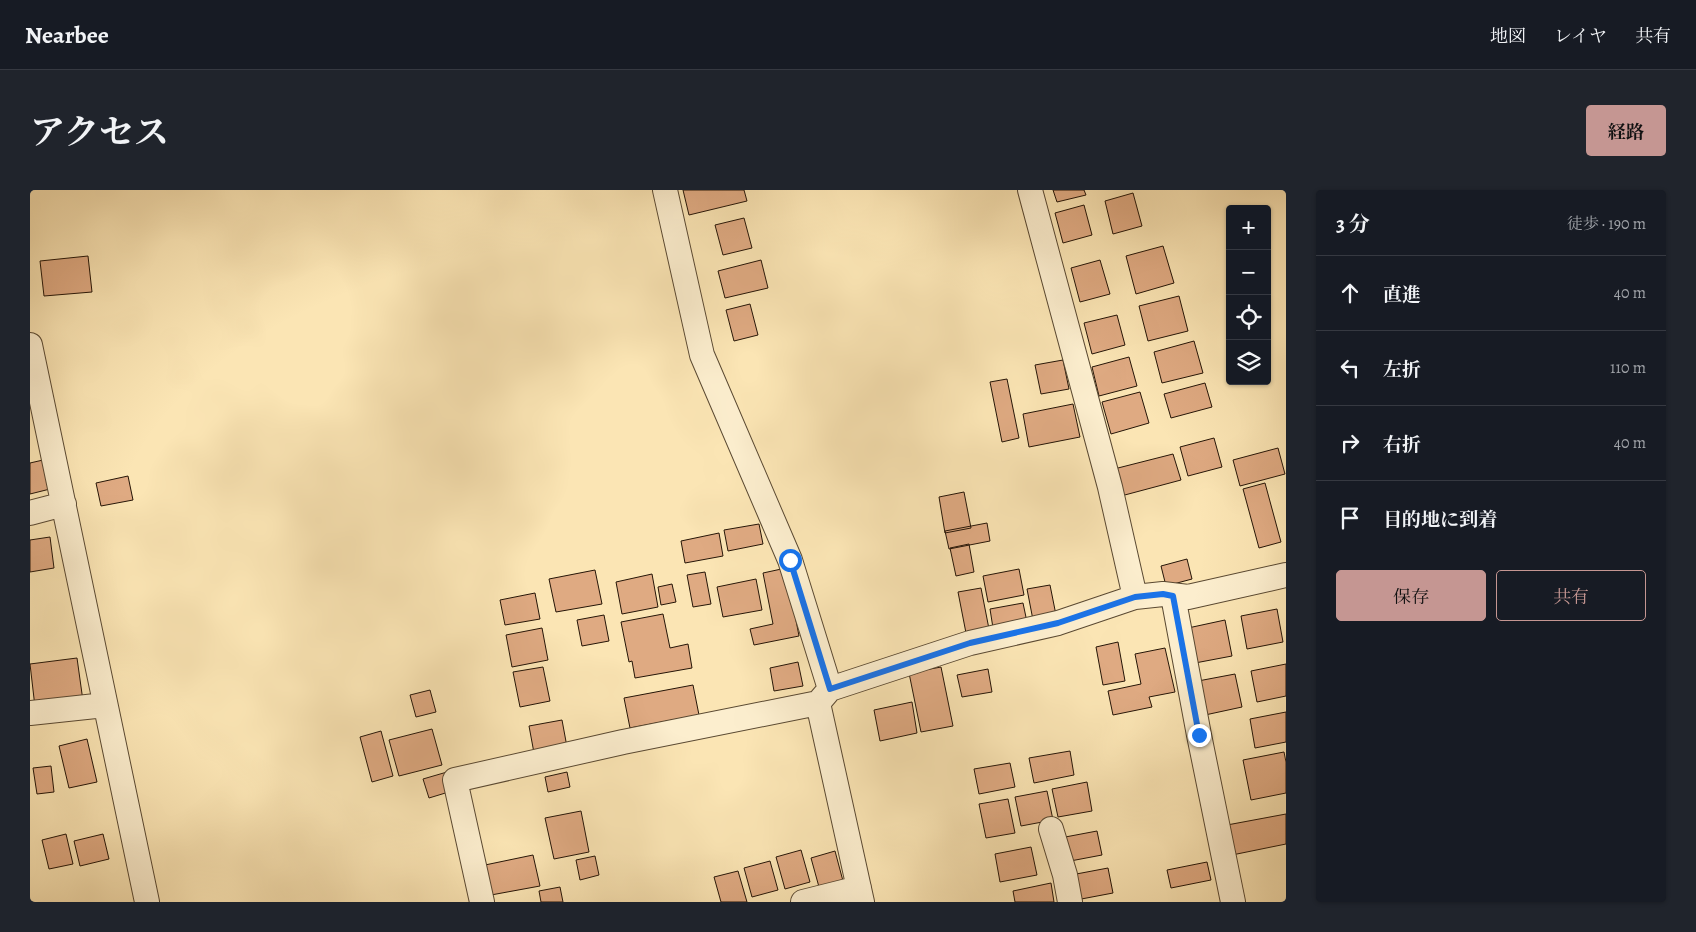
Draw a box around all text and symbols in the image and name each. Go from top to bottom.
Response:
text: Nearbee [25,19,109,51]
text: 地図 [1490,24,1526,48]
text: レイヤ [1554,24,1607,48]
text: 共有 [1635,24,1671,48]
button: 経路 [1586,105,1666,156]
text: アクセス [30,108,169,156]
map controls [1226,205,1271,385]
button: + [1226,205,1271,250]
text: 3 分 [1336,210,1370,238]
text: 徒歩 · 190 m [1567,213,1646,235]
button: − [1226,250,1271,295]
icon: ahead [1336,279,1364,307]
text: 直進 [1383,282,1421,308]
text: 40 m [1614,282,1646,304]
button: locate [1226,295,1271,340]
button: layers [1226,340,1271,385]
icon: left [1336,354,1364,382]
text: 左折 [1383,357,1421,383]
text: 110 m [1610,357,1646,379]
icon: right [1336,429,1364,457]
text: 右折 [1383,432,1421,458]
text: 40 m [1614,432,1646,454]
icon: arrive [1336,504,1364,532]
text: 目的地に到着 [1383,507,1497,533]
route start [779,549,802,572]
button: 保存 [1336,570,1486,621]
button: 共有 [1496,570,1646,621]
route end [1188,724,1211,747]

